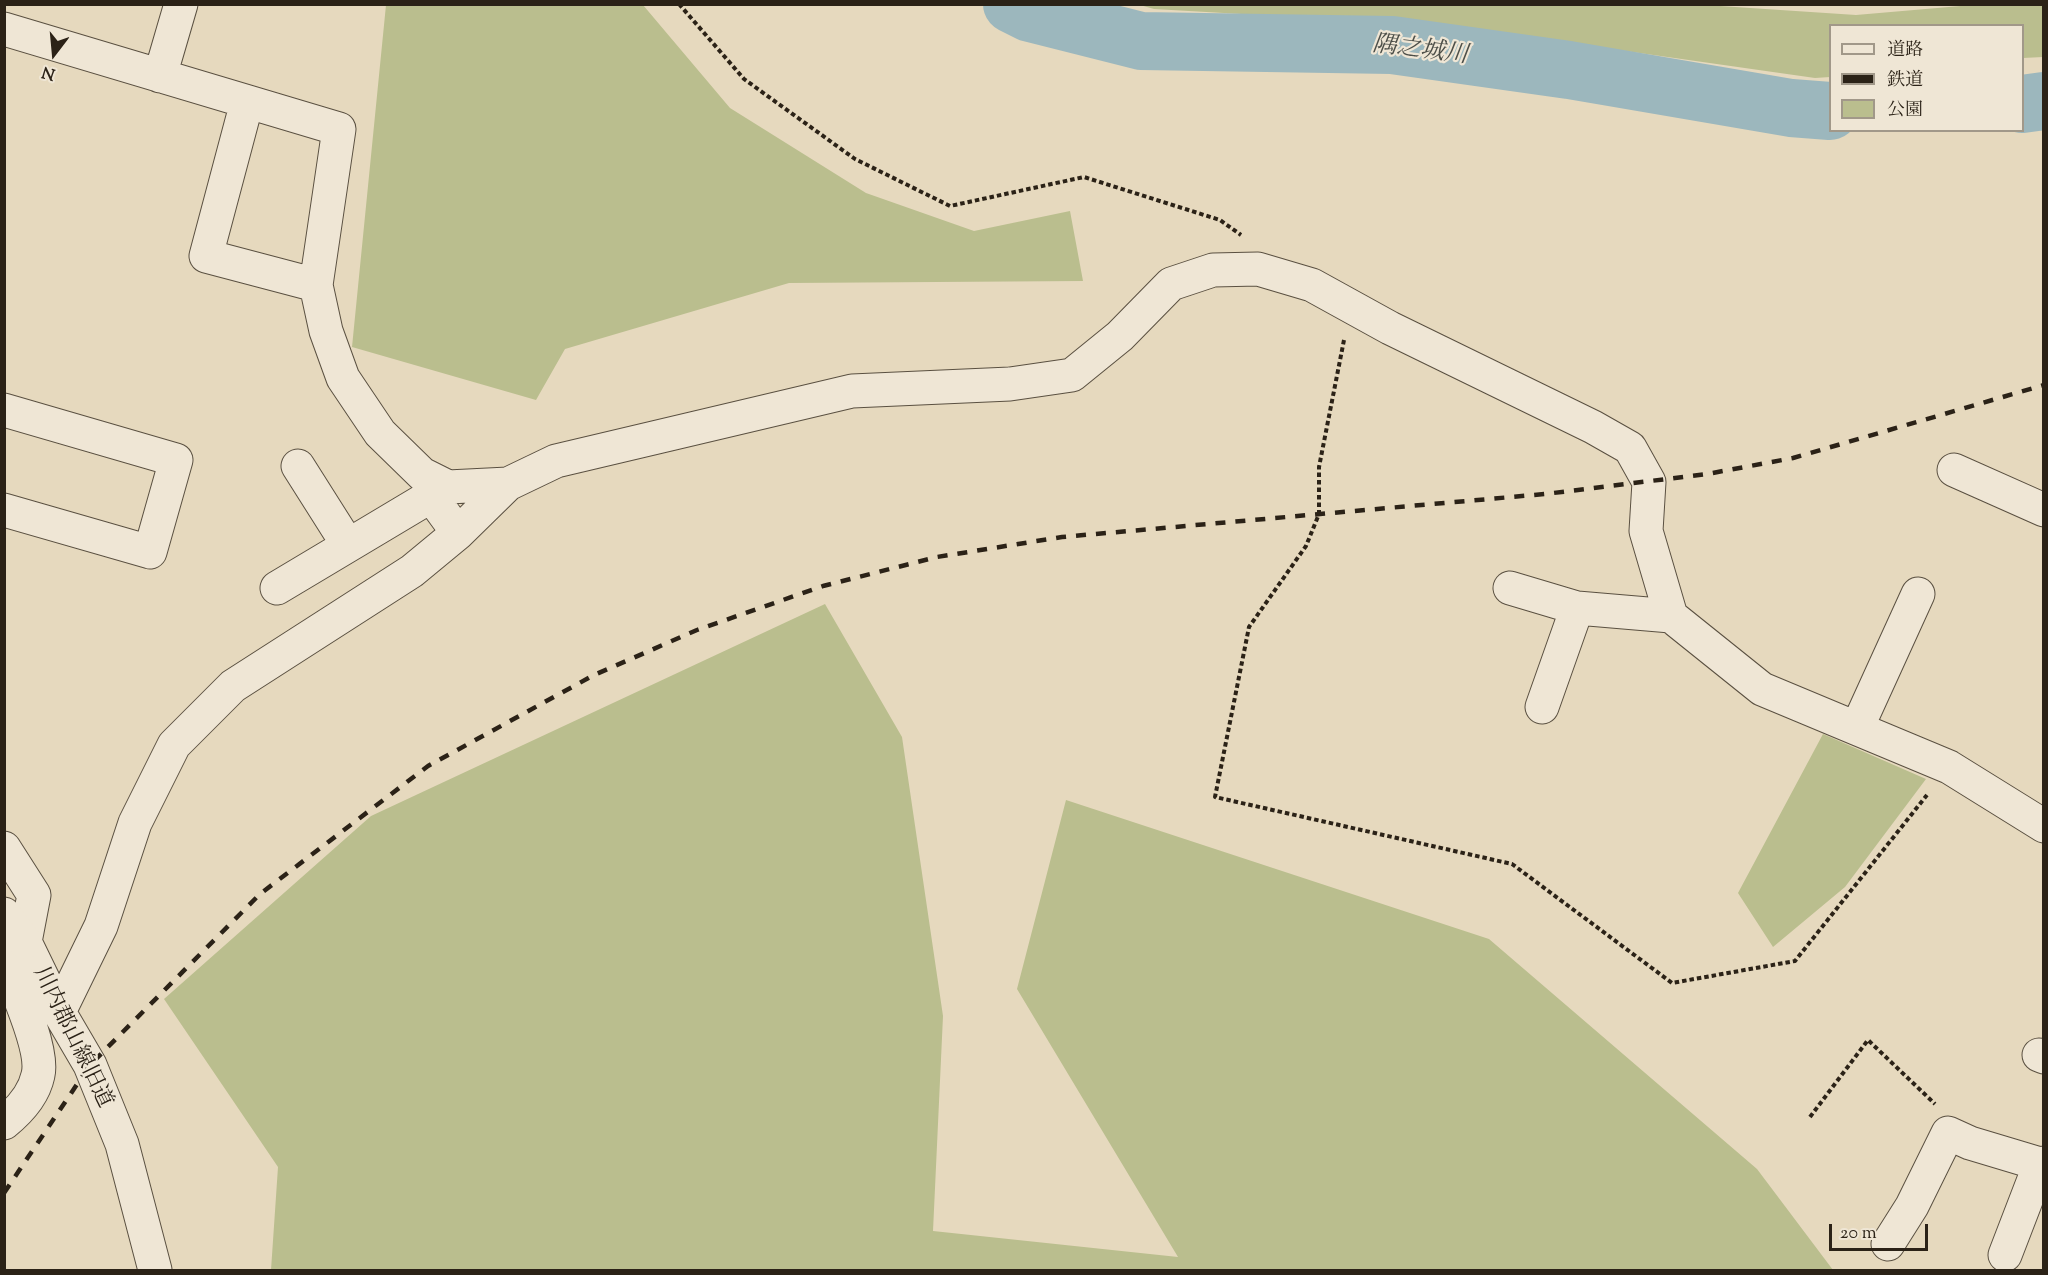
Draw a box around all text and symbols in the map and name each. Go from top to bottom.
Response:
north arrow [24,24,84,84]
legend [1829,24,2024,132]
water label: 隅之城川 [1371,32,1469,72]
text: 道路 [1887,38,1923,64]
text: N [40,59,58,85]
text: 鉄道 [1887,68,1923,94]
text: 公園 [1887,98,1923,124]
street label: 川内郡山線旧道 [25,963,117,1113]
scale bar [1832,1212,1931,1250]
text: 20 m [1840,1221,1877,1247]

